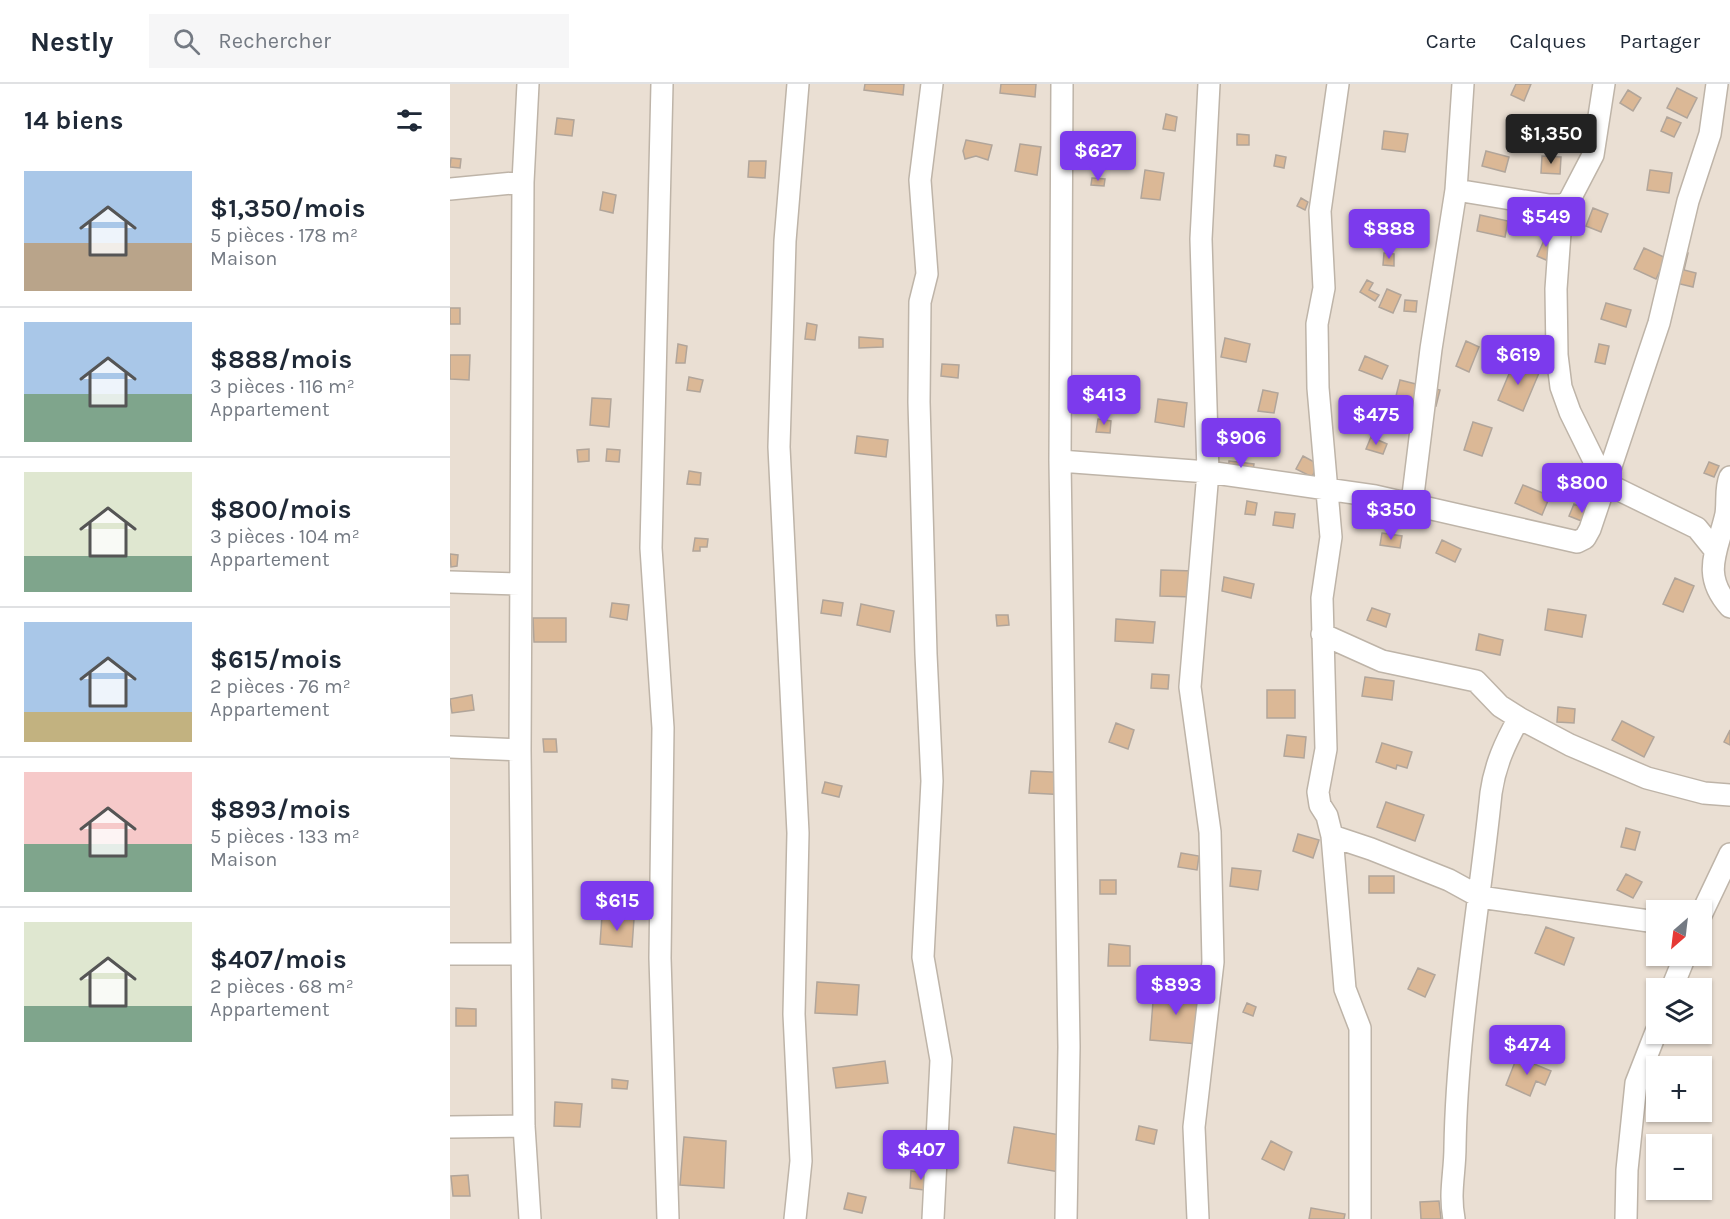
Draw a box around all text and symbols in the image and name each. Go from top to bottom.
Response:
search box [149,14,569,68]
text: Nestly [30,25,113,58]
icon: search [170,25,203,58]
text: Rechercher [218,28,331,54]
text: Carte [1426,29,1476,53]
text: Calques [1509,29,1587,53]
text: Partager [1620,29,1700,53]
icon: filters [393,104,426,137]
text: 14 biens [24,105,124,136]
pin: $1,350 [1502,114,1600,165]
text: $1,350 [1520,122,1582,145]
pin: $627 [1062,131,1134,182]
text: $627 [1074,139,1122,162]
text: $1,350/mois [210,193,365,224]
icon: home [72,195,144,267]
pin: $549 [1510,197,1582,248]
text: $549 [1521,205,1571,228]
pin: $888 [1353,209,1425,260]
text: $888 [1363,217,1415,240]
text: 5 pièces · 178 m² [210,224,358,247]
text: Maison [210,247,277,270]
pin: $619 [1482,335,1554,386]
text: $619 [1495,343,1541,366]
text: $888/mois [210,344,352,375]
icon: home [72,346,144,418]
text: 3 pièces · 116 m² [210,375,355,398]
pin: $413 [1068,375,1140,426]
text: $413 [1081,383,1127,406]
pin: $475 [1340,395,1412,446]
text: Appartement [210,398,329,421]
text: $475 [1352,403,1400,426]
pin: $906 [1205,418,1277,469]
text: $906 [1216,426,1266,449]
pin: $800 [1546,463,1618,514]
text: $800 [1556,471,1608,494]
pin: $350 [1355,490,1427,541]
text: $800/mois [210,494,352,525]
icon: home [72,496,144,568]
text: $350 [1366,498,1416,521]
text: 3 pièces · 104 m² [210,525,360,548]
text: Appartement [210,548,329,571]
text: $615/mois [210,644,342,675]
icon: home [72,646,144,718]
text: 2 pièces · 76 m² [210,675,351,698]
text: Appartement [210,698,329,721]
text: $893/mois [210,794,351,825]
icon: home [72,796,144,868]
text: 5 pièces · 133 m² [210,825,360,848]
text: Maison [210,848,277,871]
pin: $615 [581,881,653,932]
text: $615 [595,889,639,912]
north arrow [1646,900,1712,966]
map controls [1646,900,1712,1200]
text: $407/mois [210,944,347,975]
icon: home [72,946,144,1018]
pin: $893 [1140,965,1212,1016]
text: $893 [1150,973,1202,996]
text: 2 pièces · 68 m² [210,975,354,998]
button: layers [1646,978,1712,1044]
text: Appartement [210,998,329,1021]
pin: $474 [1491,1025,1563,1076]
text: $474 [1503,1033,1551,1056]
button: + [1646,1056,1712,1122]
pin: $407 [885,1130,957,1181]
button: − [1646,1134,1712,1200]
text: $407 [897,1138,945,1161]

